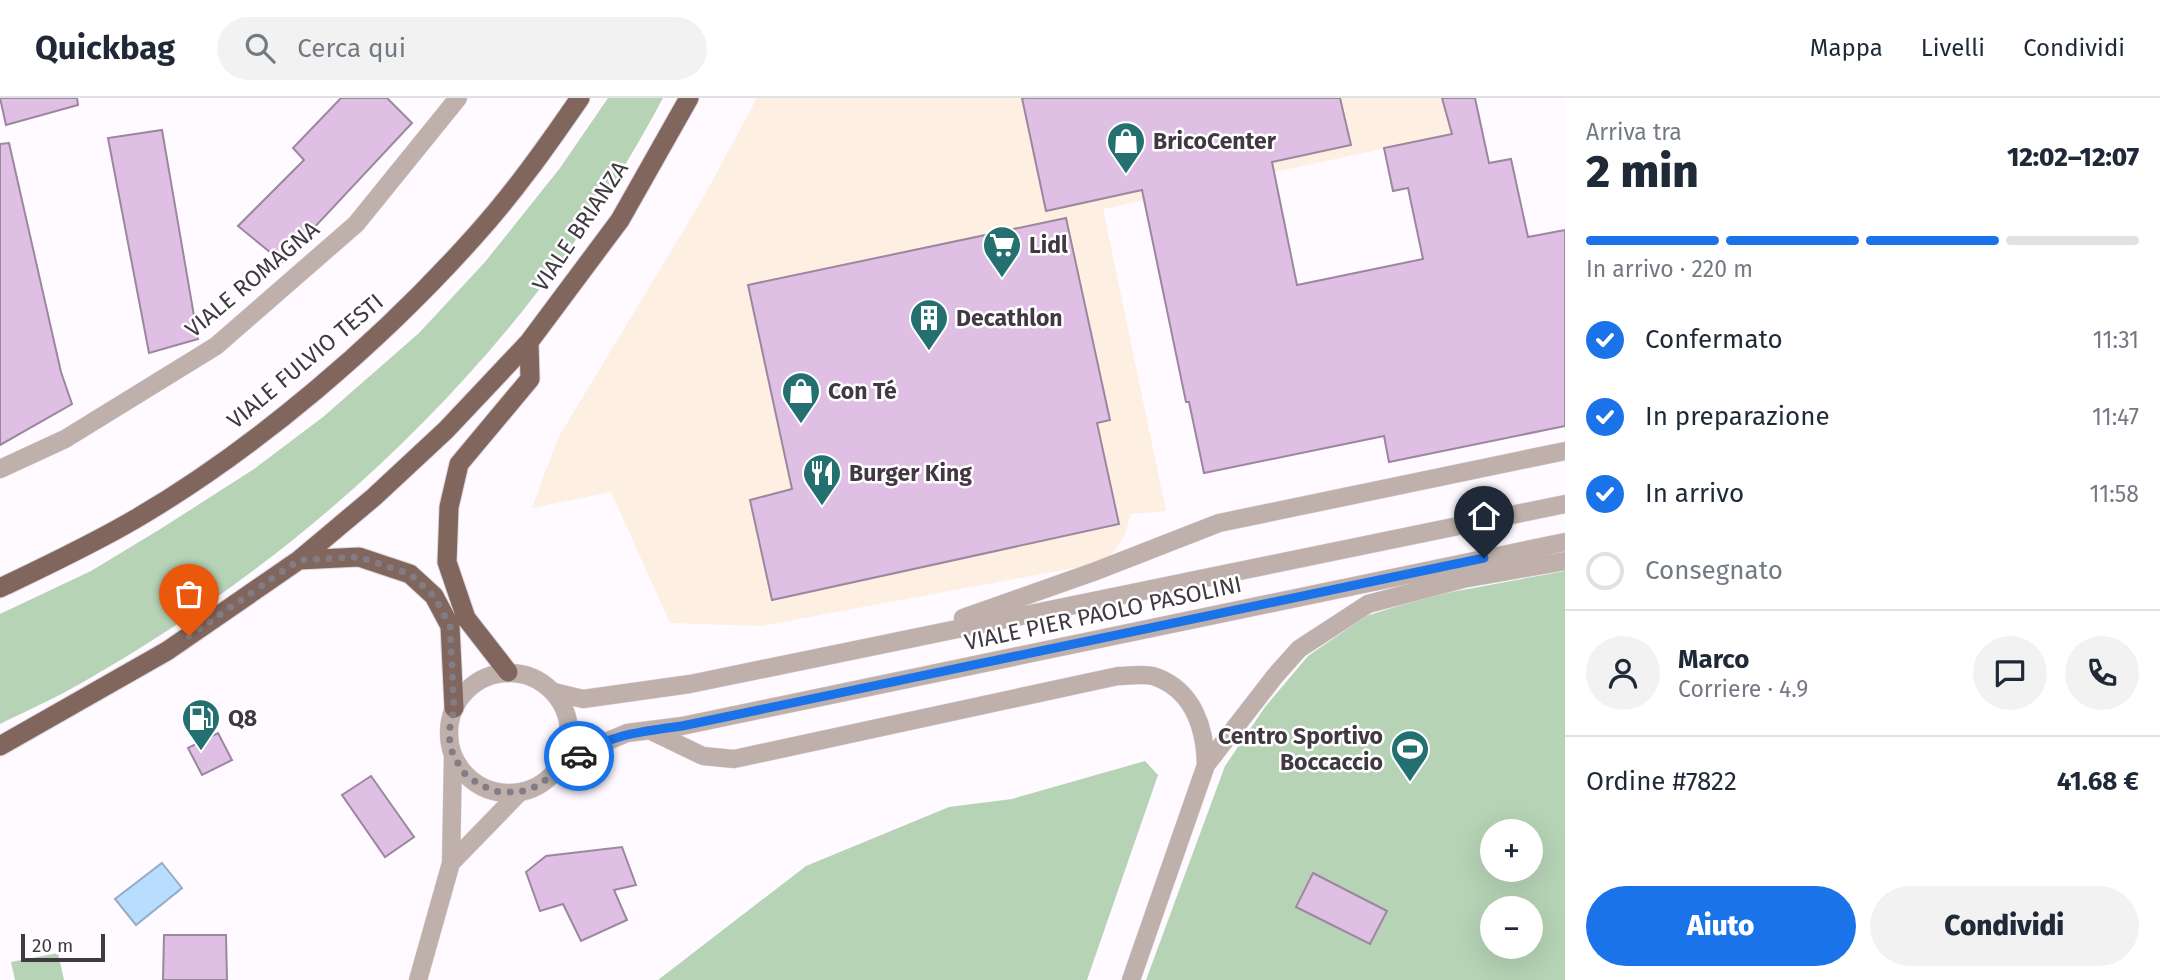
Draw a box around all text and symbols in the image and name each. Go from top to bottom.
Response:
search box [217,17,707,80]
text: Quickbag [35,28,175,68]
icon: search [241,29,279,67]
text: Cerca qui [297,33,406,64]
text: Mappa [1810,34,1883,62]
text: Livelli [1921,34,1985,62]
text: Condividi [2023,34,2125,62]
text: Arriva tra [1586,118,1682,146]
shop icon: BricoCenter [1105,120,1147,175]
place label: BricoCenter [1153,127,1277,155]
text: 12:02–12:07 [2007,142,2139,173]
text: 2 min [1586,144,1699,199]
street label: VIALE BRIANZA [526,155,634,297]
street label: VIALE ROMAGNA [179,214,325,343]
supermarket icon: Lidl [981,224,1023,279]
place label: Lidl [1029,231,1068,259]
text: In arrivo · 220 m [1586,255,1753,283]
street label: VIALE FULVIO TESTI [221,288,389,434]
building icon: Decathlon [908,297,950,352]
place label: Decathlon [956,304,1063,332]
icon: check [1586,321,1624,359]
text: Confermato [1645,324,1783,355]
text: 11:31 [2093,326,2139,354]
shop icon: Con Té [780,370,822,425]
place label: Con Té [828,377,897,405]
icon: check [1586,398,1624,436]
text: In preparazione [1645,401,1830,432]
text: 11:47 [2092,403,2139,431]
restaurant icon: Burger King [801,452,843,507]
place label: Burger King [849,459,972,487]
icon: check [1586,475,1624,513]
text: In arrivo [1645,478,1744,509]
text: 11:58 [2090,480,2139,508]
pin [1454,486,1514,558]
icon: home [1465,497,1503,535]
text: Consegnato [1645,555,1783,586]
pin [159,564,219,636]
street label: VIALE PIER PAOLO PASOLINI [962,570,1244,656]
icon: bag [170,575,208,613]
button: person [1586,636,1660,710]
button: chat [1973,636,2047,710]
button: phone [2065,636,2139,710]
text: Marco [1678,644,1749,675]
text: Corriere · 4.9 [1678,675,1808,703]
fuel station icon: Q8 [180,697,222,752]
place label: Q8 [228,704,257,732]
courier [544,721,614,791]
place label: Centro Sportivo Boccaccio [1218,722,1383,776]
sports icon: Centro Sportivo Boccaccio [1389,728,1431,783]
icon: car [560,737,598,775]
text: Ordine #7822 [1586,766,1737,797]
text: 41.68 € [2057,766,2139,797]
map controls [1480,819,1543,959]
button: + [1480,819,1543,882]
button: Aiuto [1586,886,1856,966]
button: Condividi [1870,886,2139,966]
button: − [1480,896,1543,959]
scale bar [21,931,105,963]
text: 20 m [32,934,73,957]

